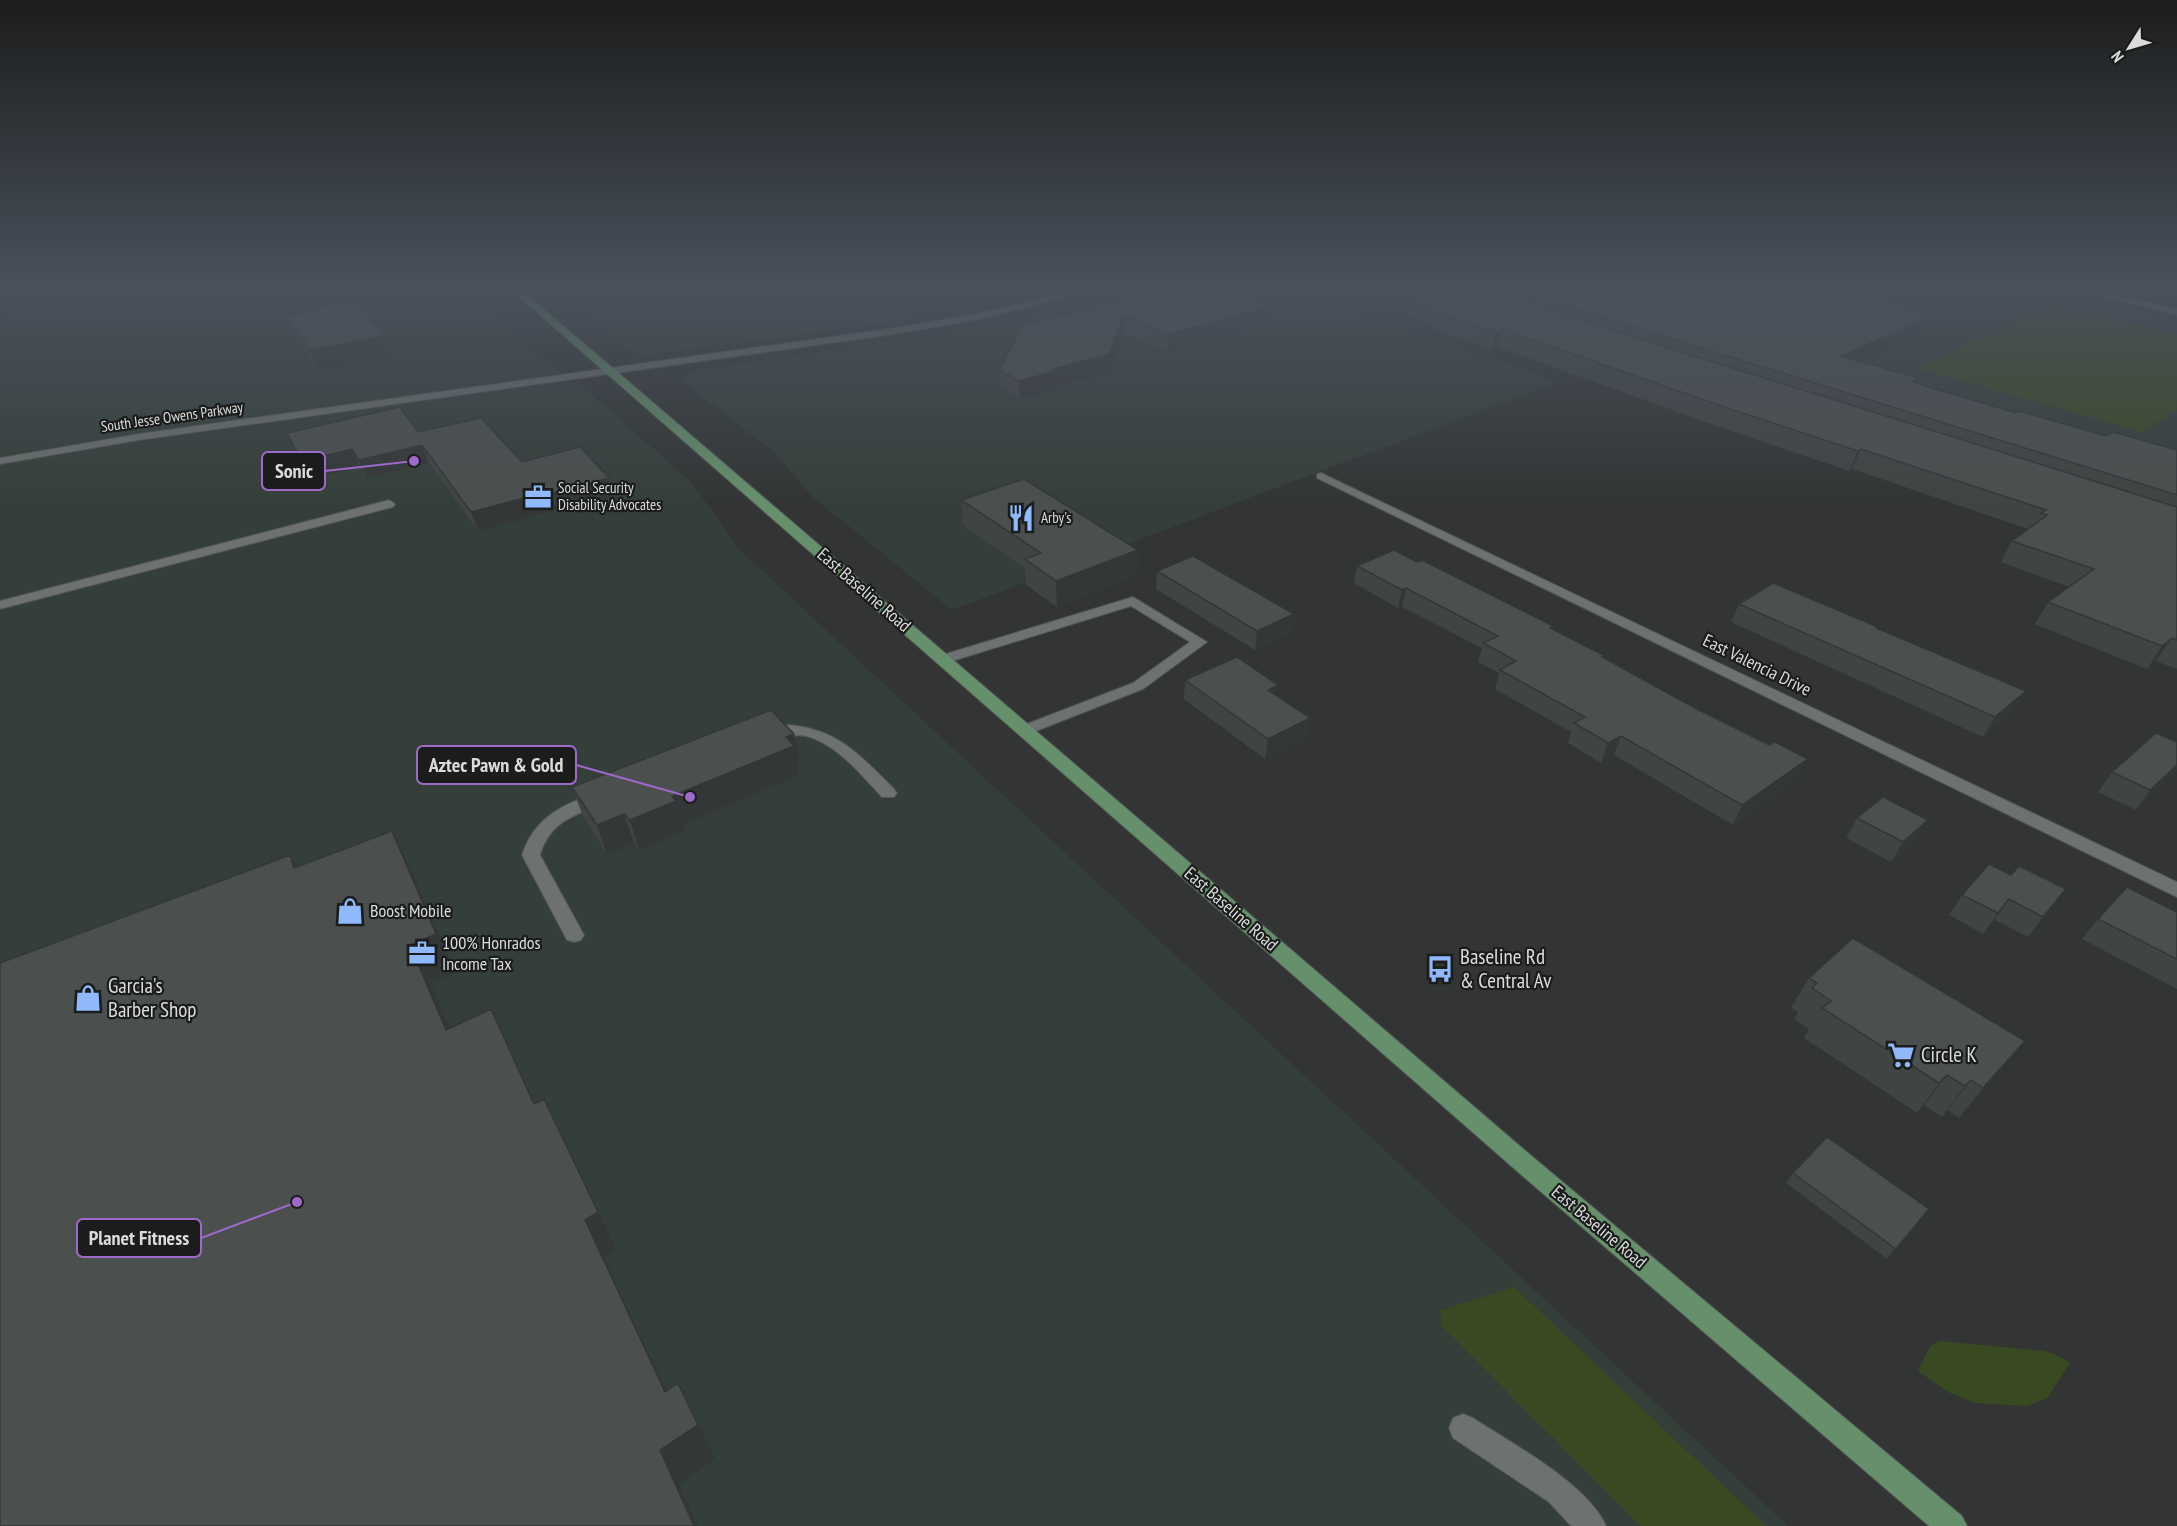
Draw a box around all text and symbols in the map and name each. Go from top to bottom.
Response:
north arrow [2099,18,2159,78]
text: N [2106,48,2128,66]
street label: South Jesse Owens Parkway [100,397,245,436]
callout: Sonic [262,452,325,490]
text: Sonic [275,458,313,484]
place label: Social Security Disability Advocates [558,478,661,514]
office icon: Social Security Disability Advocates [523,482,553,512]
restaurant icon: Arby's [1006,503,1036,533]
place label: Arby's [1041,508,1071,527]
street label: East Baseline Road [813,543,916,637]
street label: East Valencia Drive [1699,628,1815,701]
callout: Aztec Pawn & Gold [417,746,576,784]
text: Aztec Pawn & Gold [428,752,563,778]
street label: East Baseline Road [1180,862,1283,956]
shop icon: Boost Mobile [335,896,365,926]
place label: Boost Mobile [370,899,451,922]
place label: 100% Honrados Income Tax [442,931,541,975]
office icon: 100% Honrados Income Tax [407,938,437,968]
place label: Baseline Rd & Central Av [1460,943,1552,994]
bus stop icon: Baseline Rd & Central Av [1425,954,1455,984]
place label: Garcia's Barber Shop [108,972,196,1023]
shop icon: Garcia's Barber Shop [73,983,103,1013]
supermarket icon: Circle K [1886,1040,1916,1070]
place label: Circle K [1921,1041,1977,1068]
street label: East Baseline Road [1547,1180,1652,1273]
callout: Planet Fitness [77,1219,201,1257]
text: Planet Fitness [89,1225,189,1251]

